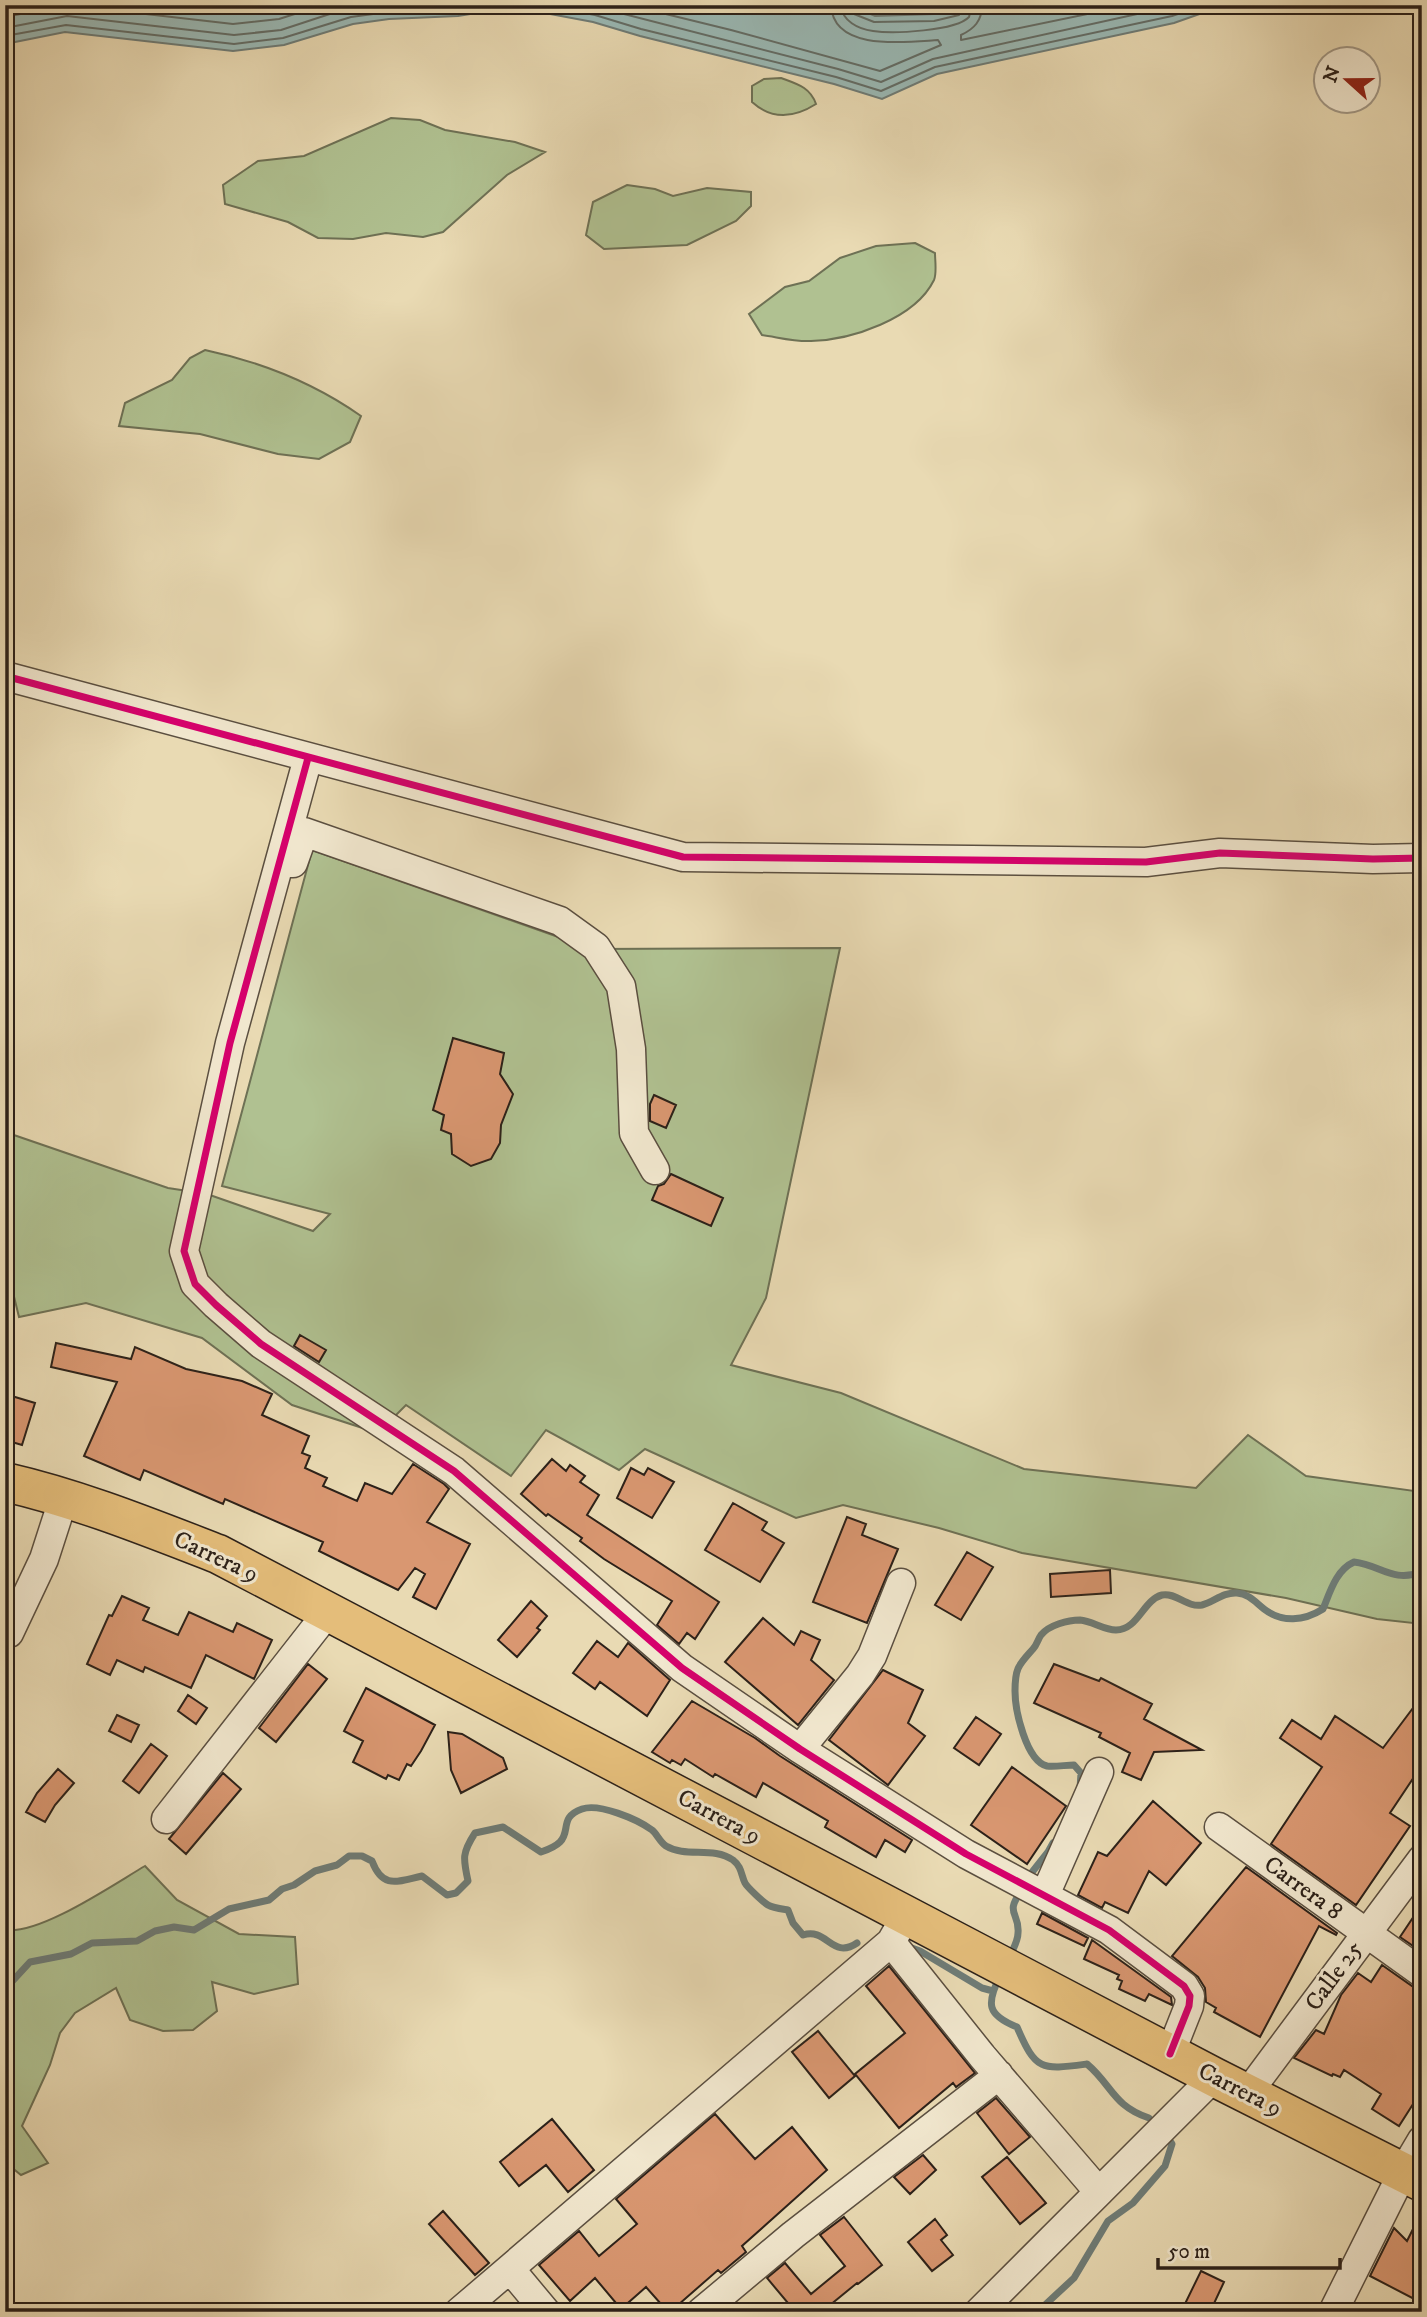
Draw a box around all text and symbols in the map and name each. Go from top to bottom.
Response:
north arrow [1312,46,1382,116]
text: N [1319,63,1346,86]
street label: Carrera 9 [169,1524,263,1590]
street label: Carrera 9 [672,1783,766,1851]
street label: Carrera 8 [1258,1849,1348,1927]
street label: Calle 25 [1299,1935,1369,2017]
street label: Carrera 9 [1193,2056,1287,2124]
scale bar [1158,2226,1340,2270]
text: 50 m [1168,2239,1210,2265]

